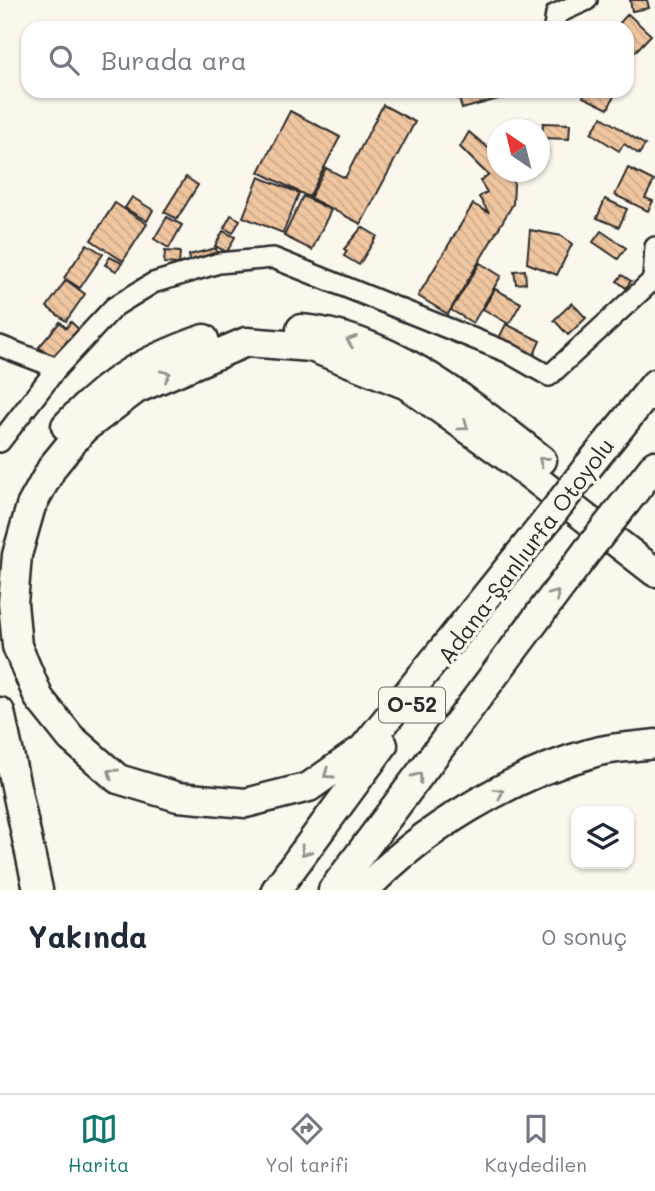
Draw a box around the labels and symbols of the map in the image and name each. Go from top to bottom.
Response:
north arrow [487,119,550,182]
one-way arrow [346,336,358,350]
one-way arrow [159,369,171,383]
one-way arrow [456,418,469,430]
street label: Adana-Şanlıurfa Otoyolu [430,431,620,669]
one-way arrow [539,456,551,469]
one-way arrow [546,590,559,602]
road number: O-52 [379,688,445,722]
one-way arrow [323,766,336,778]
one-way arrow [107,769,120,781]
one-way arrow [410,772,422,784]
one-way arrow [492,788,504,801]
one-way arrow [301,843,313,856]

